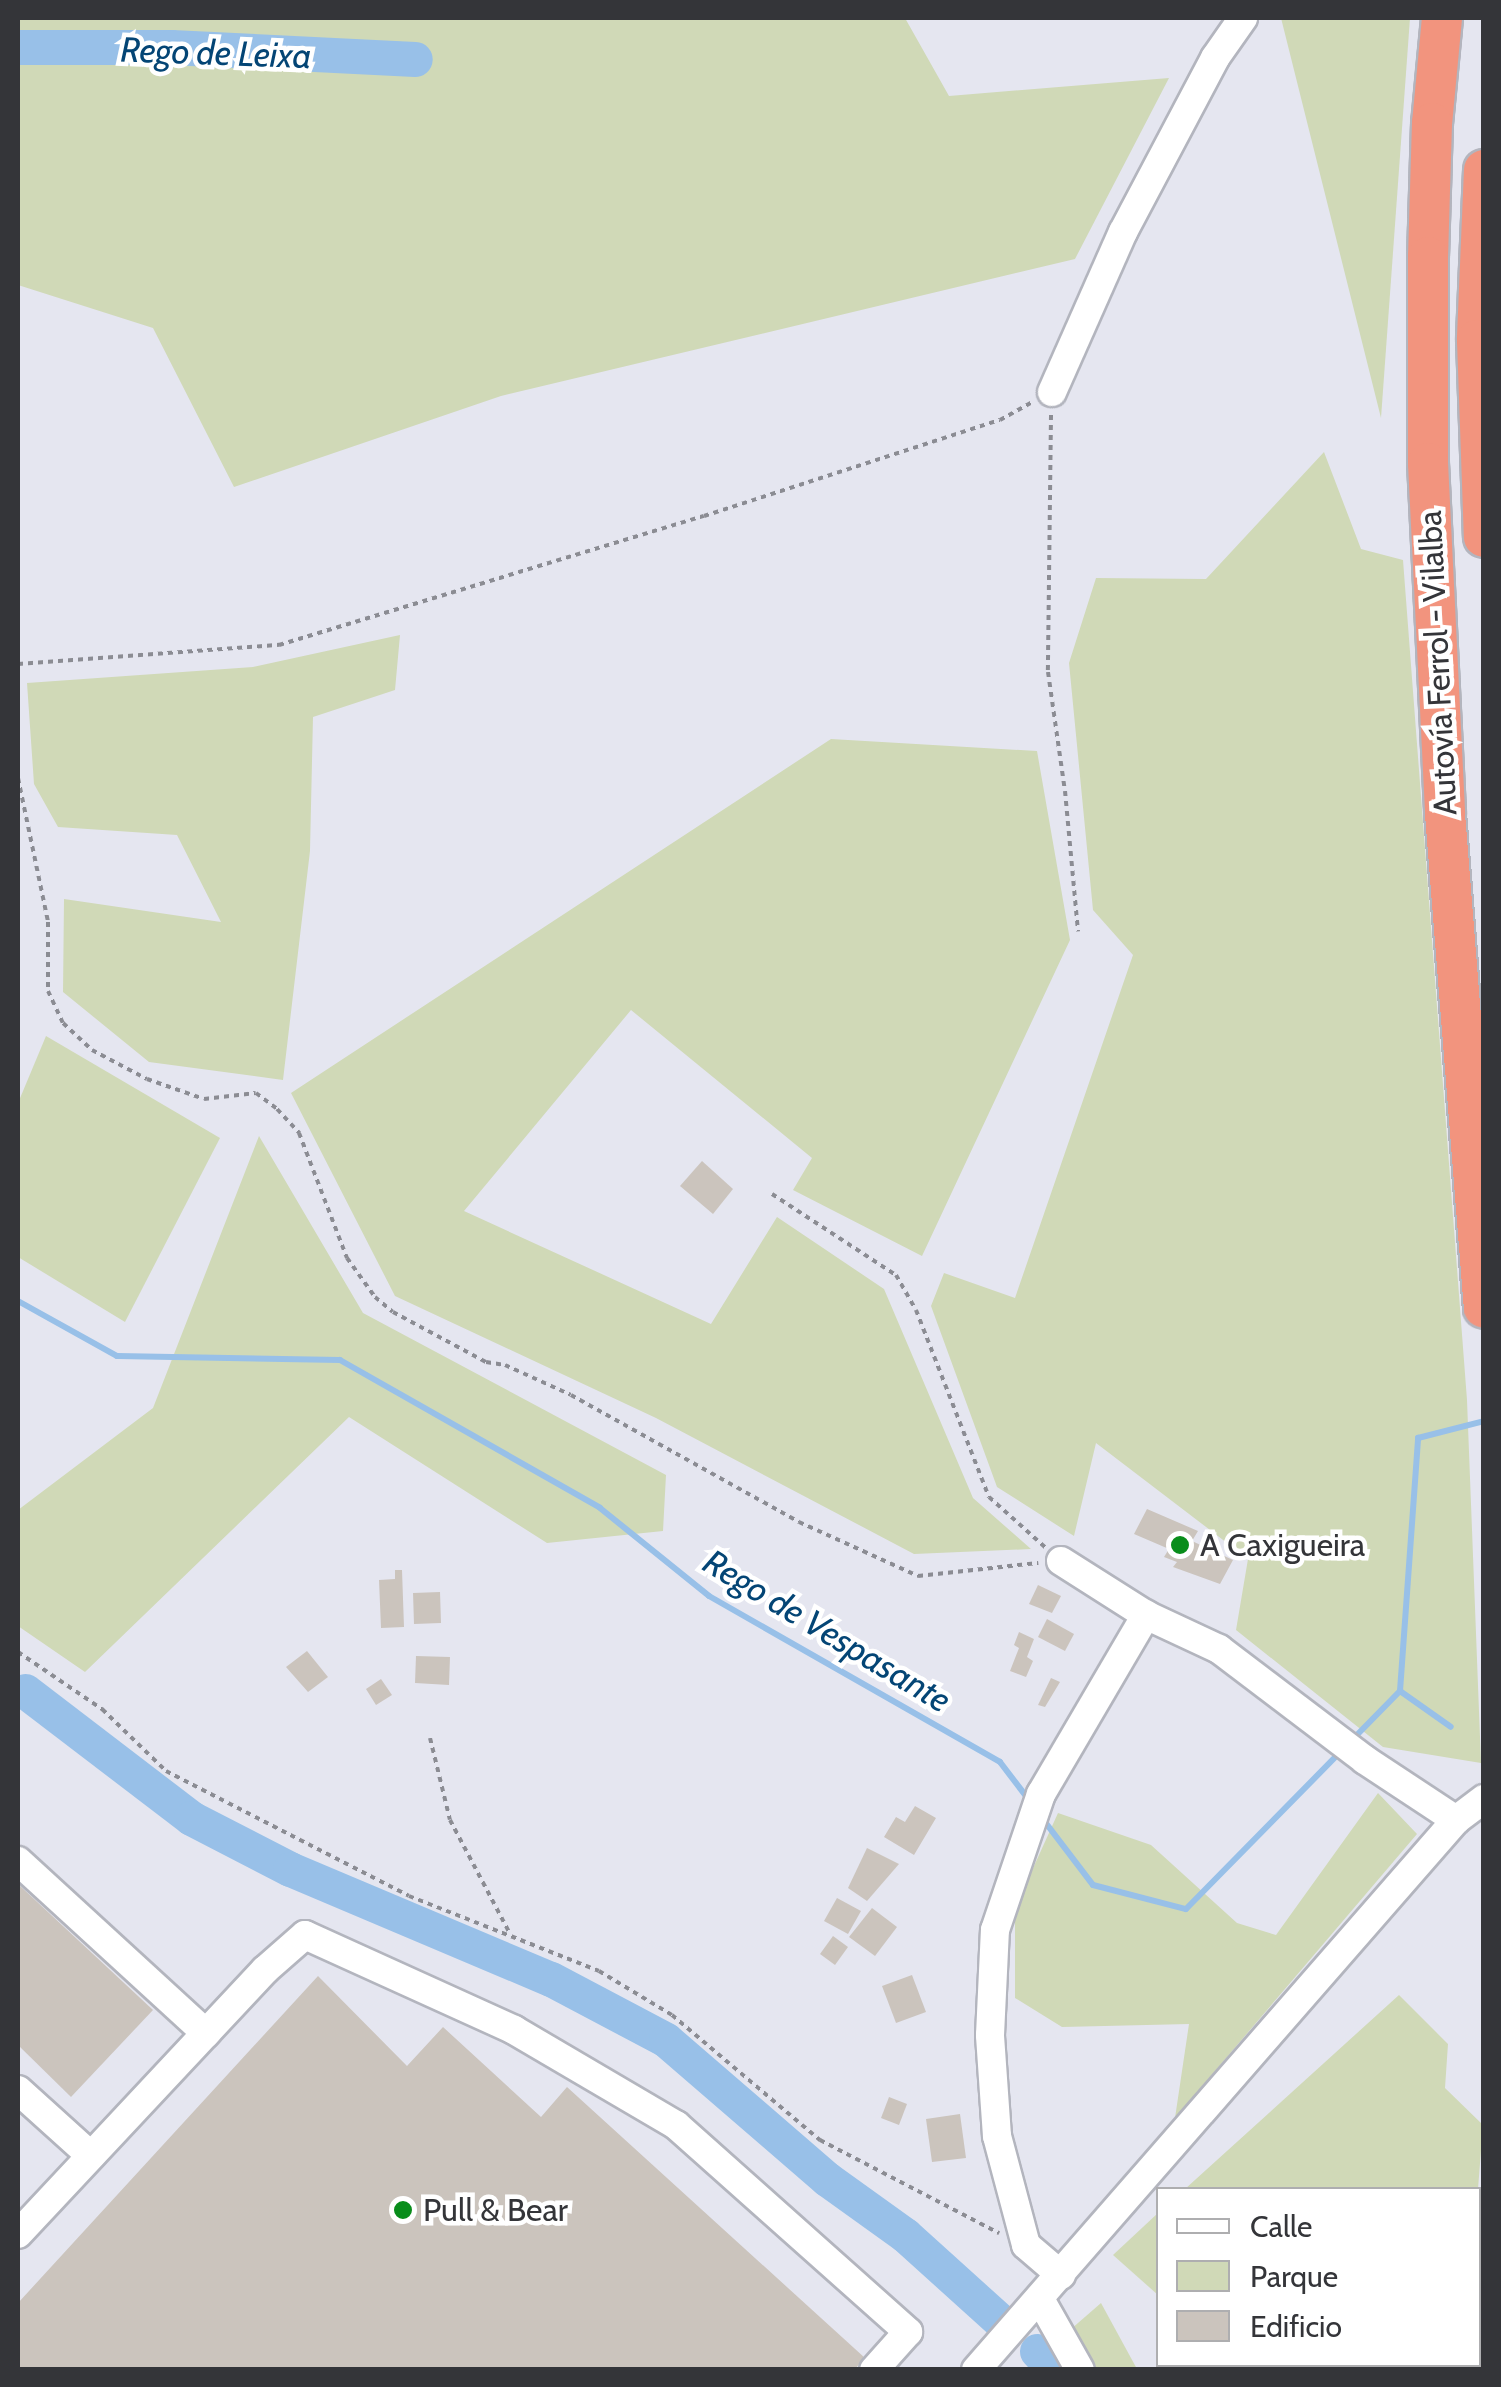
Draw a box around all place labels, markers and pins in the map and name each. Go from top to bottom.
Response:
place label: A Caxigueira [1200,1526,1365,1564]
marker: A Caxigueira [1169,1534,1191,1556]
place label: Pull & Bear [423,2191,568,2229]
marker: Pull & Bear [392,2199,414,2221]

